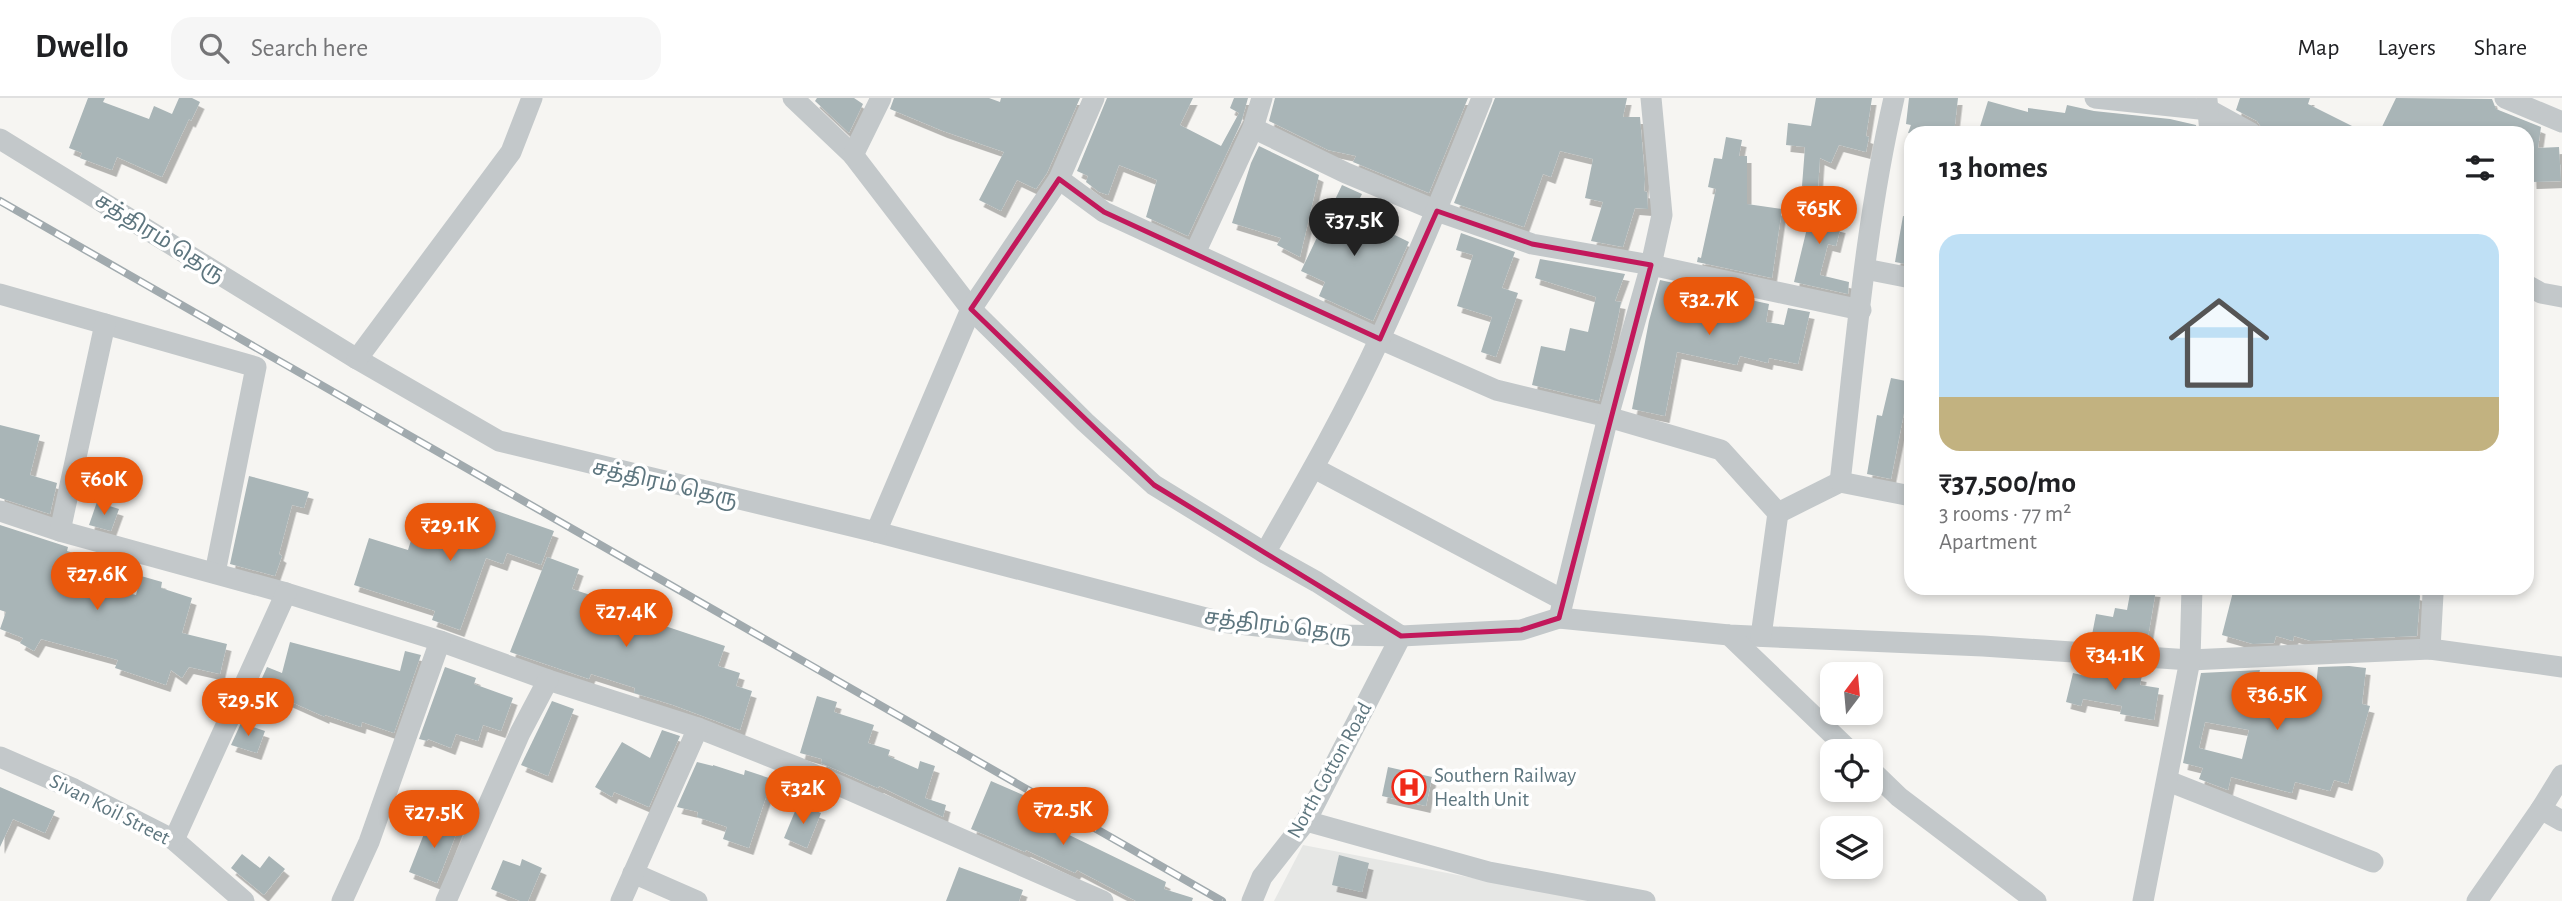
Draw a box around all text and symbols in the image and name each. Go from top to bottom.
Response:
search box [171,17,661,80]
icon: search [195,29,233,67]
text: Dwello [35,31,129,64]
text: Search here [251,35,368,61]
text: Map [2297,36,2339,60]
text: Layers [2377,36,2436,60]
text: Share [2474,36,2527,60]
icon: filters [2461,149,2499,187]
text: 13 homes [1939,153,2048,183]
pin: ₹65K [1778,186,1860,246]
street label: சத்திரம் தெரு [90,188,229,288]
text: ₹65K [1797,197,1841,220]
pin: ₹37.5K [1297,198,1411,258]
text: ₹37.5K [1325,209,1383,232]
pin: ₹32.7K [1652,278,1766,337]
icon: home [2156,280,2282,406]
text: ₹32.7K [1679,288,1739,311]
street label: சத்திரம் தெரு [590,456,740,513]
pin: ₹60K [63,458,145,517]
text: ₹60K [81,468,127,491]
text: ₹37,500/mo [1939,468,2076,498]
text: 3 rooms · 77 m² [1939,503,2071,526]
pin: ₹29.1K [393,504,507,563]
text: ₹29.1K [421,514,479,537]
text: Apartment [1939,531,2037,554]
pin: ₹27.6K [40,552,154,612]
text: ₹27.6K [67,563,127,586]
pin: ₹27.4K [569,589,683,649]
text: ₹27.4K [596,600,656,623]
street label: சத்திரம் தெரு [1203,605,1353,648]
pin: ₹34.1K [2058,632,2172,692]
text: ₹34.1K [2086,643,2144,666]
north arrow [1820,662,1883,724]
map controls [1820,662,1883,879]
pin: ₹36.5K [2220,672,2334,732]
pin: ₹29.5K [191,678,305,738]
text: ₹36.5K [2247,683,2307,706]
text: ₹29.5K [218,689,278,712]
street label: North Cotton Road [1283,699,1376,842]
button: locate [1820,739,1883,802]
place label: Southern Railway Health Unit [1434,765,1576,810]
pin: ₹32K [762,766,844,826]
hospital icon: Southern Railway Health Unit [1390,768,1428,806]
street label: Sivan Koil Street [46,770,174,849]
text: ₹32K [781,777,825,800]
pin: ₹72.5K [1006,788,1120,847]
pin: ₹27.5K [377,790,491,850]
text: ₹72.5K [1033,798,1093,821]
text: ₹27.5K [404,801,464,824]
button: layers [1820,816,1883,879]

